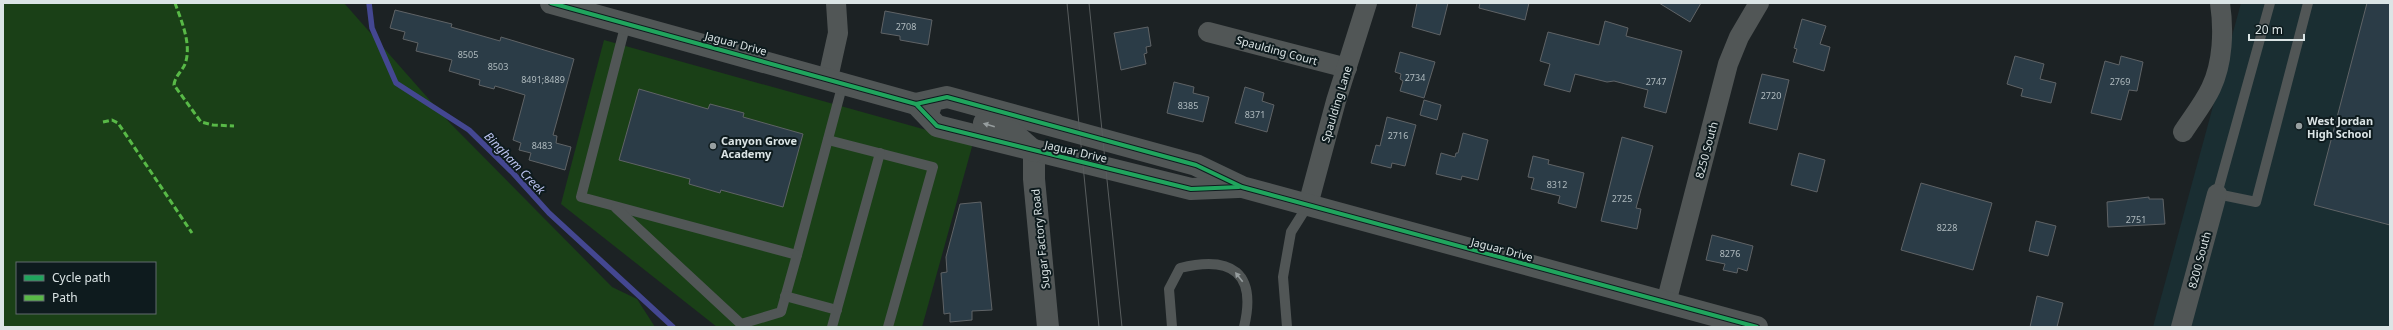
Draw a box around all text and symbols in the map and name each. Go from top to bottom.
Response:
scale bar [2249,16,2304,42]
house number: 2708 [896,20,916,33]
text: 20 m [2255,21,2283,38]
street label: Jaguar Drive [702,27,769,58]
street label: Spaulding Court [1235,32,1319,68]
house number: 8505 [458,48,478,61]
house number: 8503 [488,60,508,73]
street label: Spaulding Lane [1317,64,1355,144]
house number: 2734 [1405,71,1425,84]
house number: 8491;8489 [521,73,565,86]
house number: 2747 [1646,75,1666,88]
house number: 2769 [2110,75,2130,88]
house number: 2720 [1761,89,1781,102]
house number: 8385 [1178,99,1198,112]
house number: 8371 [1245,108,1265,121]
place label: West Jordan High School [2307,113,2373,141]
street label: 8250 South [1691,120,1721,180]
marker: West Jordan High School [2294,121,2304,131]
one-way arrow [983,122,995,128]
water label: Bingham Creek [481,128,550,199]
house number: 2716 [1388,129,1408,142]
place label: Canyon Grove Academy [721,133,798,161]
street label: Jaguar Drive [1042,136,1109,165]
house number: 8483 [532,139,552,152]
marker: Canyon Grove Academy [708,141,718,151]
house number: 8312 [1547,178,1567,191]
street label: Sugar Factory Road [1027,188,1053,290]
house number: 2725 [1612,192,1632,205]
house number: 2751 [2126,213,2146,226]
house number: 8228 [1937,221,1957,234]
street label: 8200 South [2184,230,2214,290]
street label: Jaguar Drive [1468,233,1535,264]
house number: 8276 [1720,247,1740,260]
legend [16,262,156,314]
text: Cycle path [52,269,110,286]
one-way arrow [1235,272,1244,283]
text: Path [52,289,78,306]

